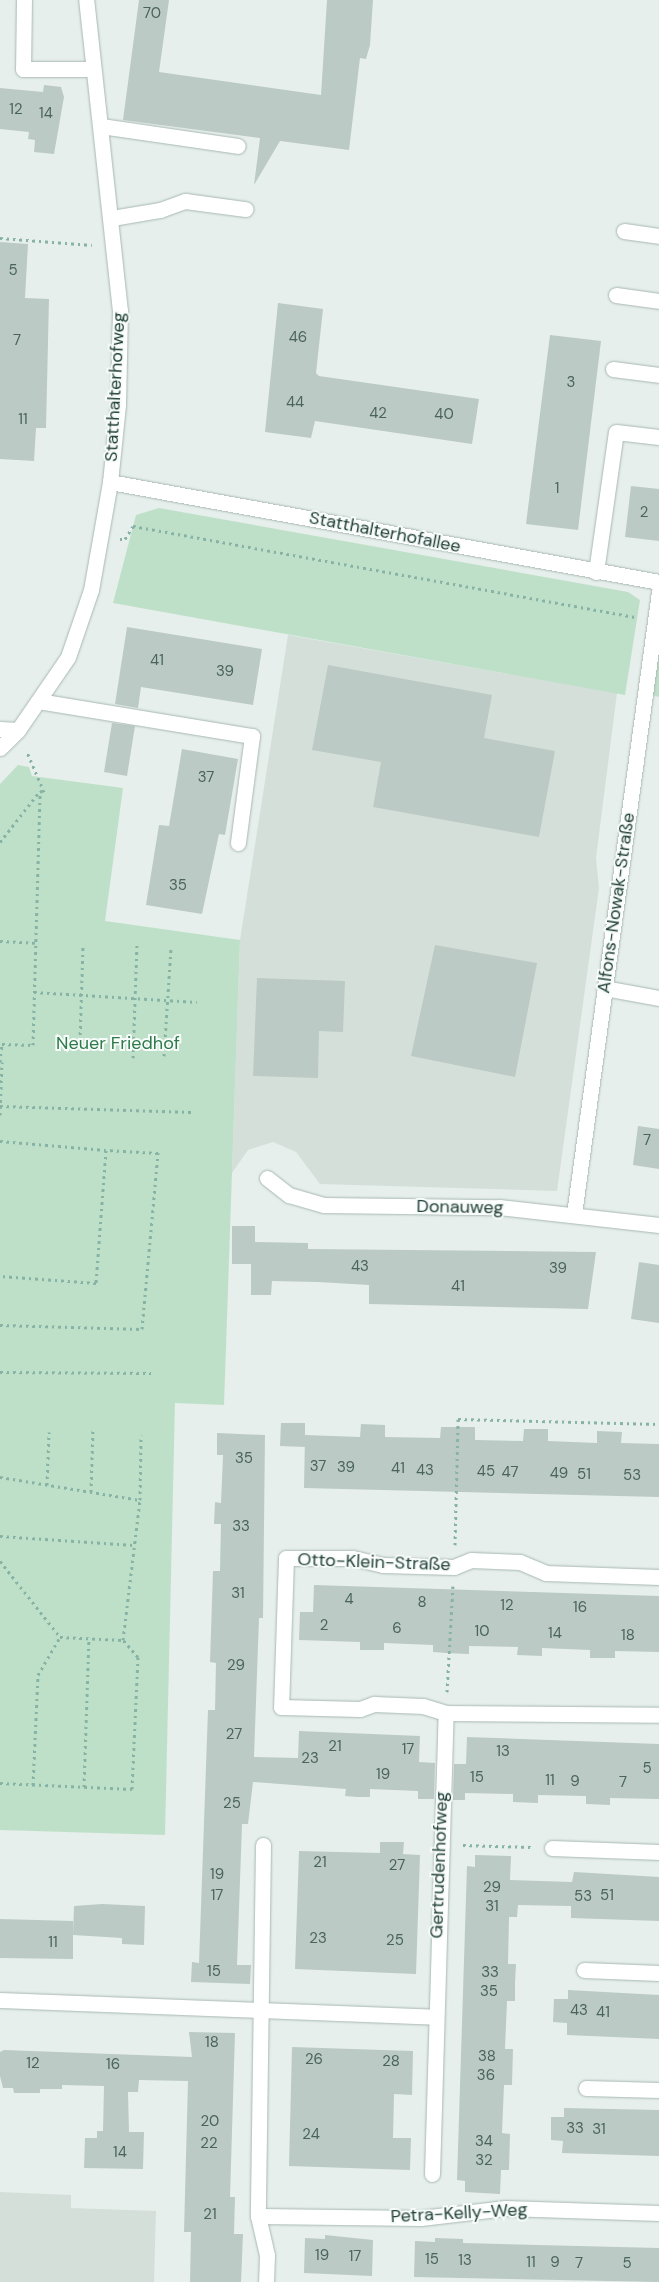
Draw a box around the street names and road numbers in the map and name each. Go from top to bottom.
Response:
street label: Statthalterhofweg [100,312,130,462]
street label: Statthalterhofallee [307,507,463,557]
street label: Alfons-Nowak-Straße [593,811,639,995]
street label: Donauweg [416,1195,504,1219]
street label: Otto-Klein-Straße [297,1549,451,1575]
street label: Gertrudenhofweg [426,1791,452,1939]
street label: Petra-Kelly-Weg [390,2199,528,2227]

